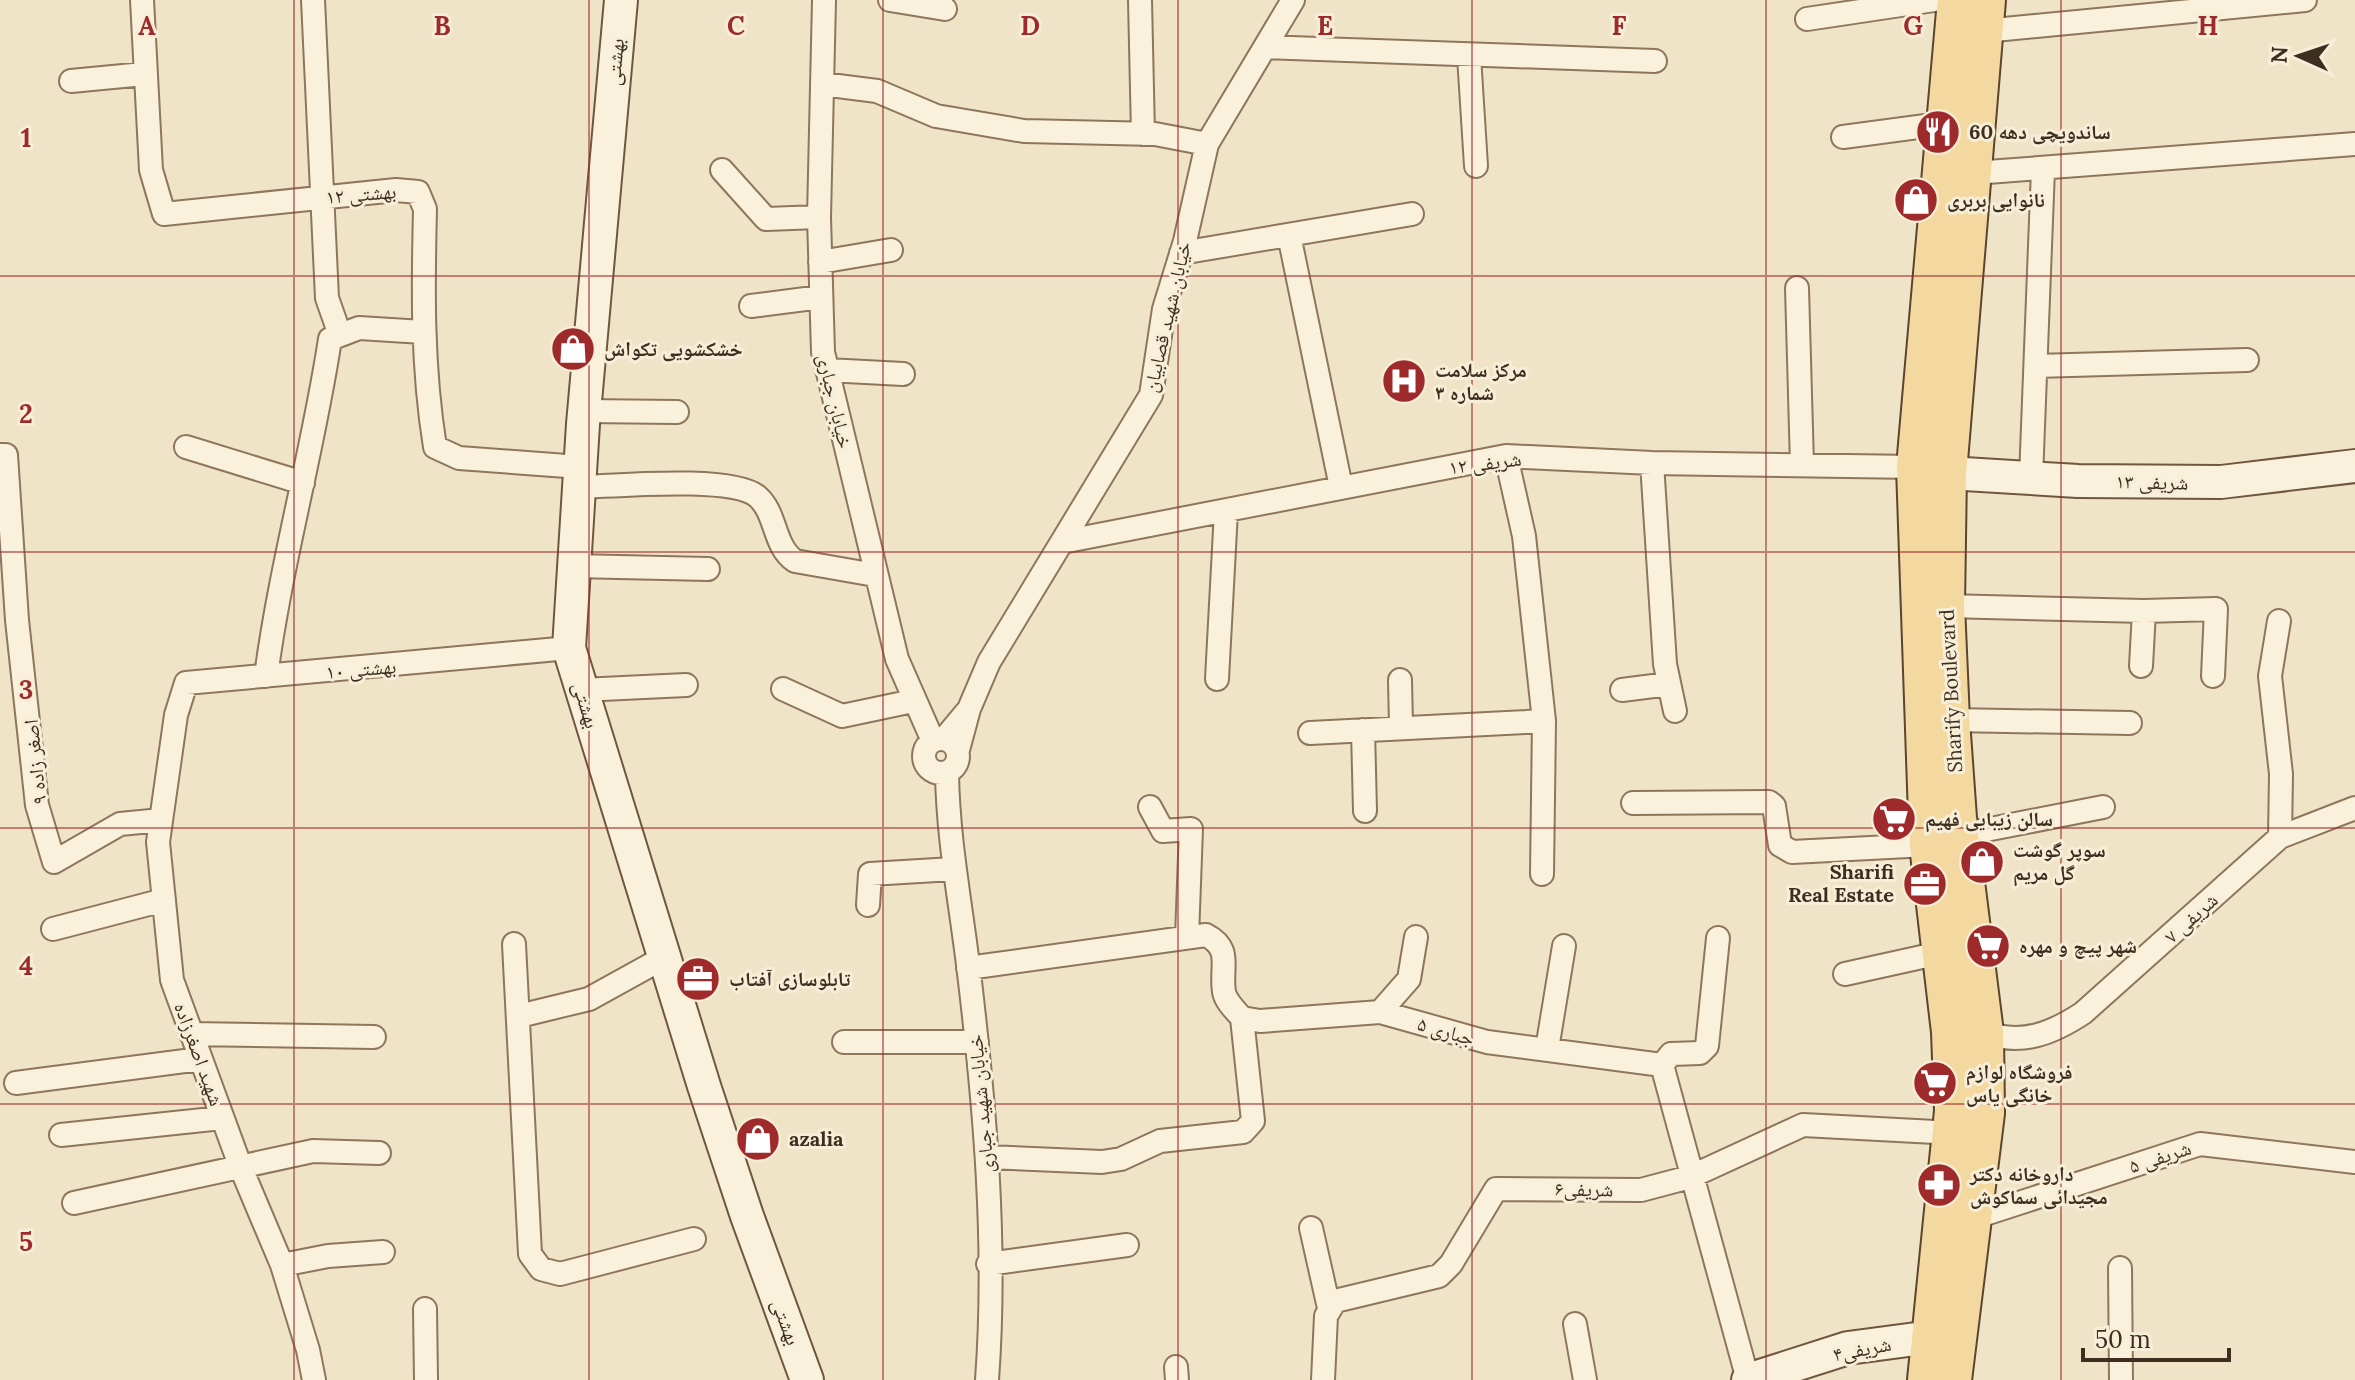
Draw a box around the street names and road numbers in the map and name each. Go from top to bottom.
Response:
street label: بهشتی [600,37,629,87]
street label: بهشتی ۱۲ [325,178,397,209]
street label: خیابان شهید قصابیان [1137,239,1196,395]
street label: خیابان جباری [812,351,859,451]
street label: شریفی ۱۲ [1447,446,1523,479]
street label: شریفی ۱۳ [2115,468,2189,495]
street label: Sharify Boulevard [1934,609,1967,773]
street label: بهشتی ۱۰ [325,653,397,684]
street label: بهشتی [568,679,605,731]
street label: اصغر زاده ۹ [18,718,51,806]
street label: شریفی ۷ [2159,887,2223,948]
street label: شهید اصغرزاده [169,999,230,1109]
street label: جباری ۵ [1415,1011,1478,1051]
street label: خیابان شهید جباری [962,1033,999,1174]
street label: شریفی ۵ [2126,1135,2194,1178]
street label: شریفی۶ [1555,1175,1614,1202]
street label: بهشتی [767,1295,806,1348]
street label: شریفی۴ [1831,1331,1893,1366]

